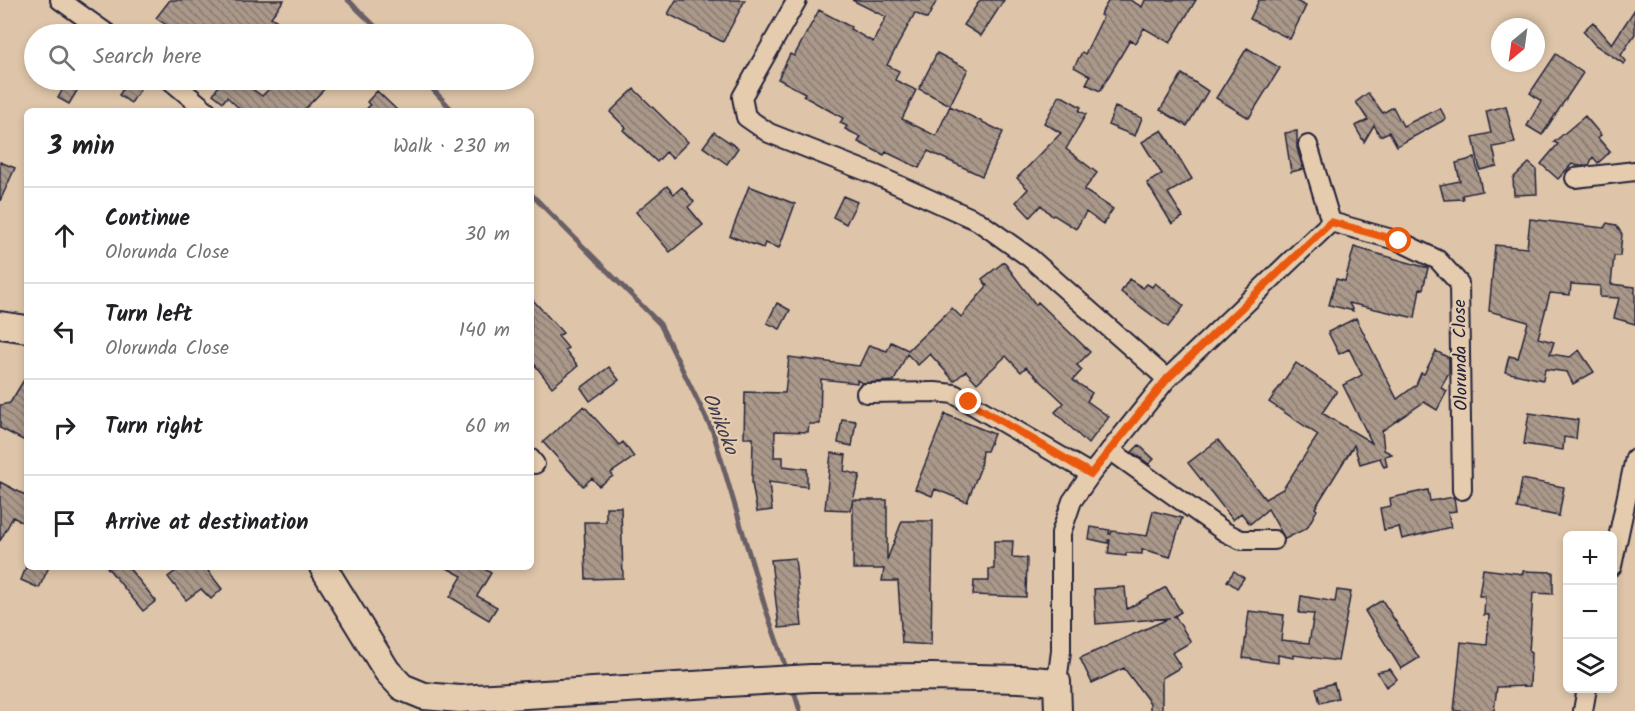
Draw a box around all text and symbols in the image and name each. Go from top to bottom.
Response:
north arrow [1491,18,1545,72]
search box [24,24,534,90]
text: Search here [93,40,201,75]
icon: search [45,41,78,74]
text: 3 min [48,126,115,168]
text: Walk · 230 m [393,131,510,163]
text: Continue [105,202,190,237]
icon: ahead [48,219,81,252]
text: 30 m [465,219,510,251]
route start [1385,227,1411,253]
text: Olorunda Close [105,237,229,269]
text: Turn left [105,298,192,333]
street label: Olorunda Close [1446,299,1477,411]
icon: left [48,315,81,348]
text: 140 m [459,315,510,347]
text: Olorunda Close [105,333,229,365]
water label: Onikoko [692,388,747,461]
route end [955,388,981,414]
text: Turn right [105,410,203,445]
icon: right [48,411,81,444]
text: 60 m [465,411,510,443]
text: Arrive at destination [105,506,308,541]
icon: arrive [48,507,81,540]
map controls [1563,531,1617,693]
button: + [1563,531,1617,585]
button: − [1563,585,1617,639]
button: layers [1563,639,1617,693]

